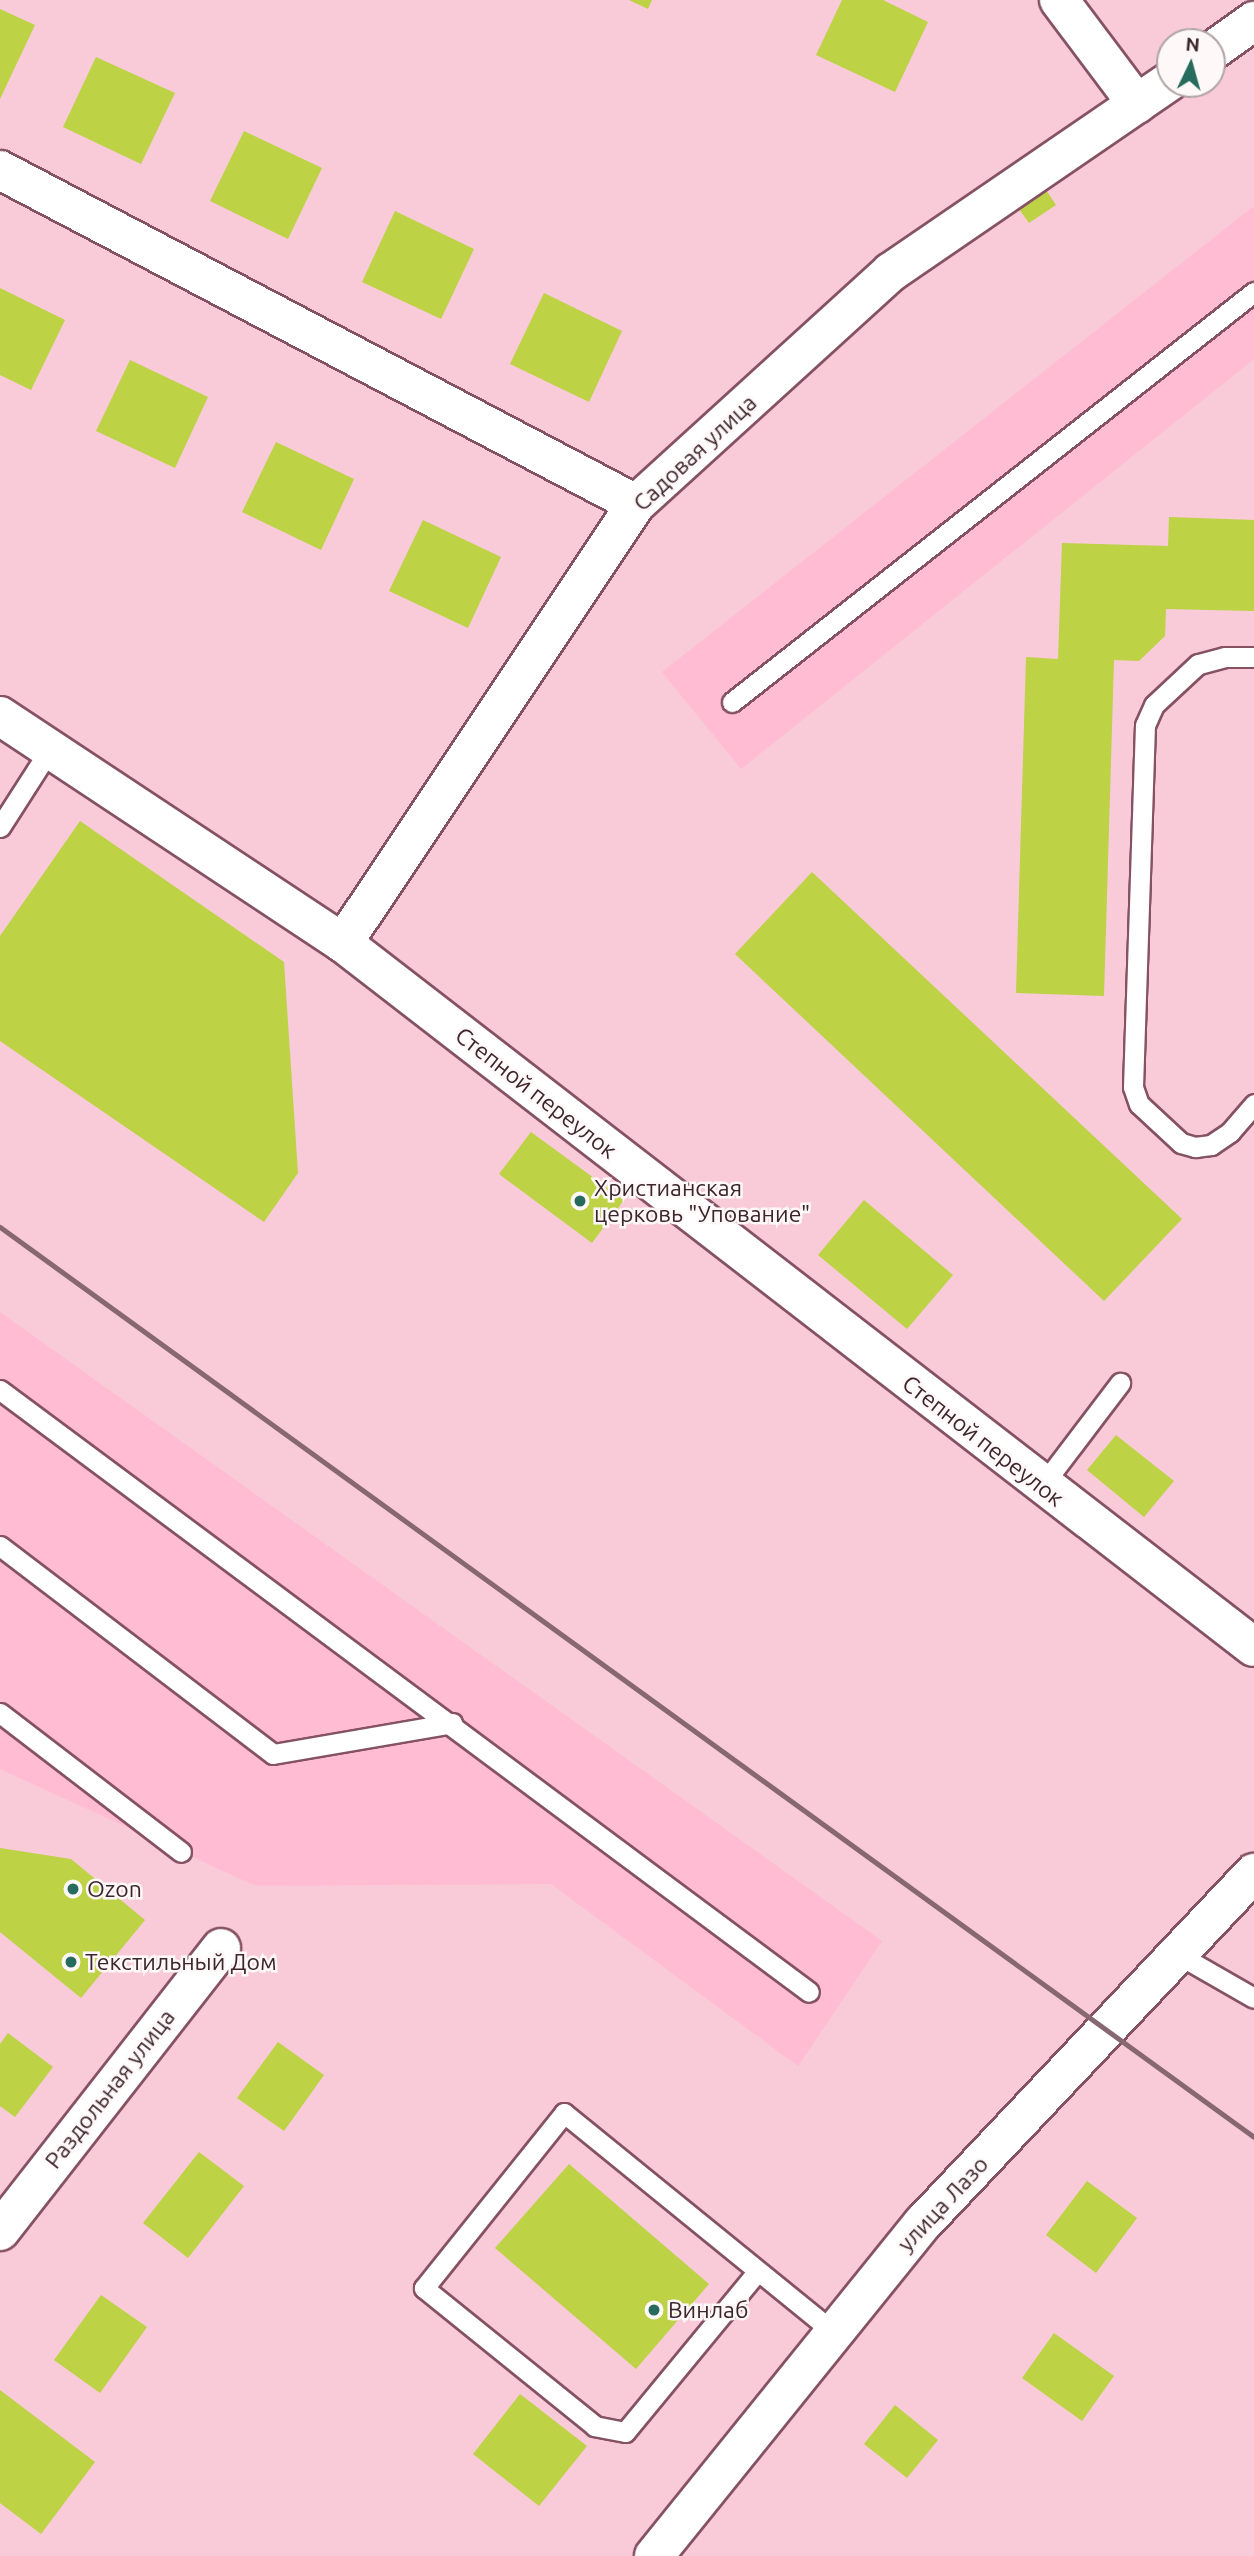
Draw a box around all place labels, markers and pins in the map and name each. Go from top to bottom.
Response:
place label: Христианская церковь "Упование" [594,1174,810,1228]
marker: Христианская церковь "Упование" [572,1193,588,1209]
place label: Ozon [87,1875,142,1903]
marker: Ozon [65,1881,81,1897]
place label: Текстильный Дом [85,1948,277,1976]
marker: Текстильный Дом [63,1954,79,1970]
place label: Винлаб [668,2296,748,2324]
marker: Винлаб [646,2302,662,2318]

